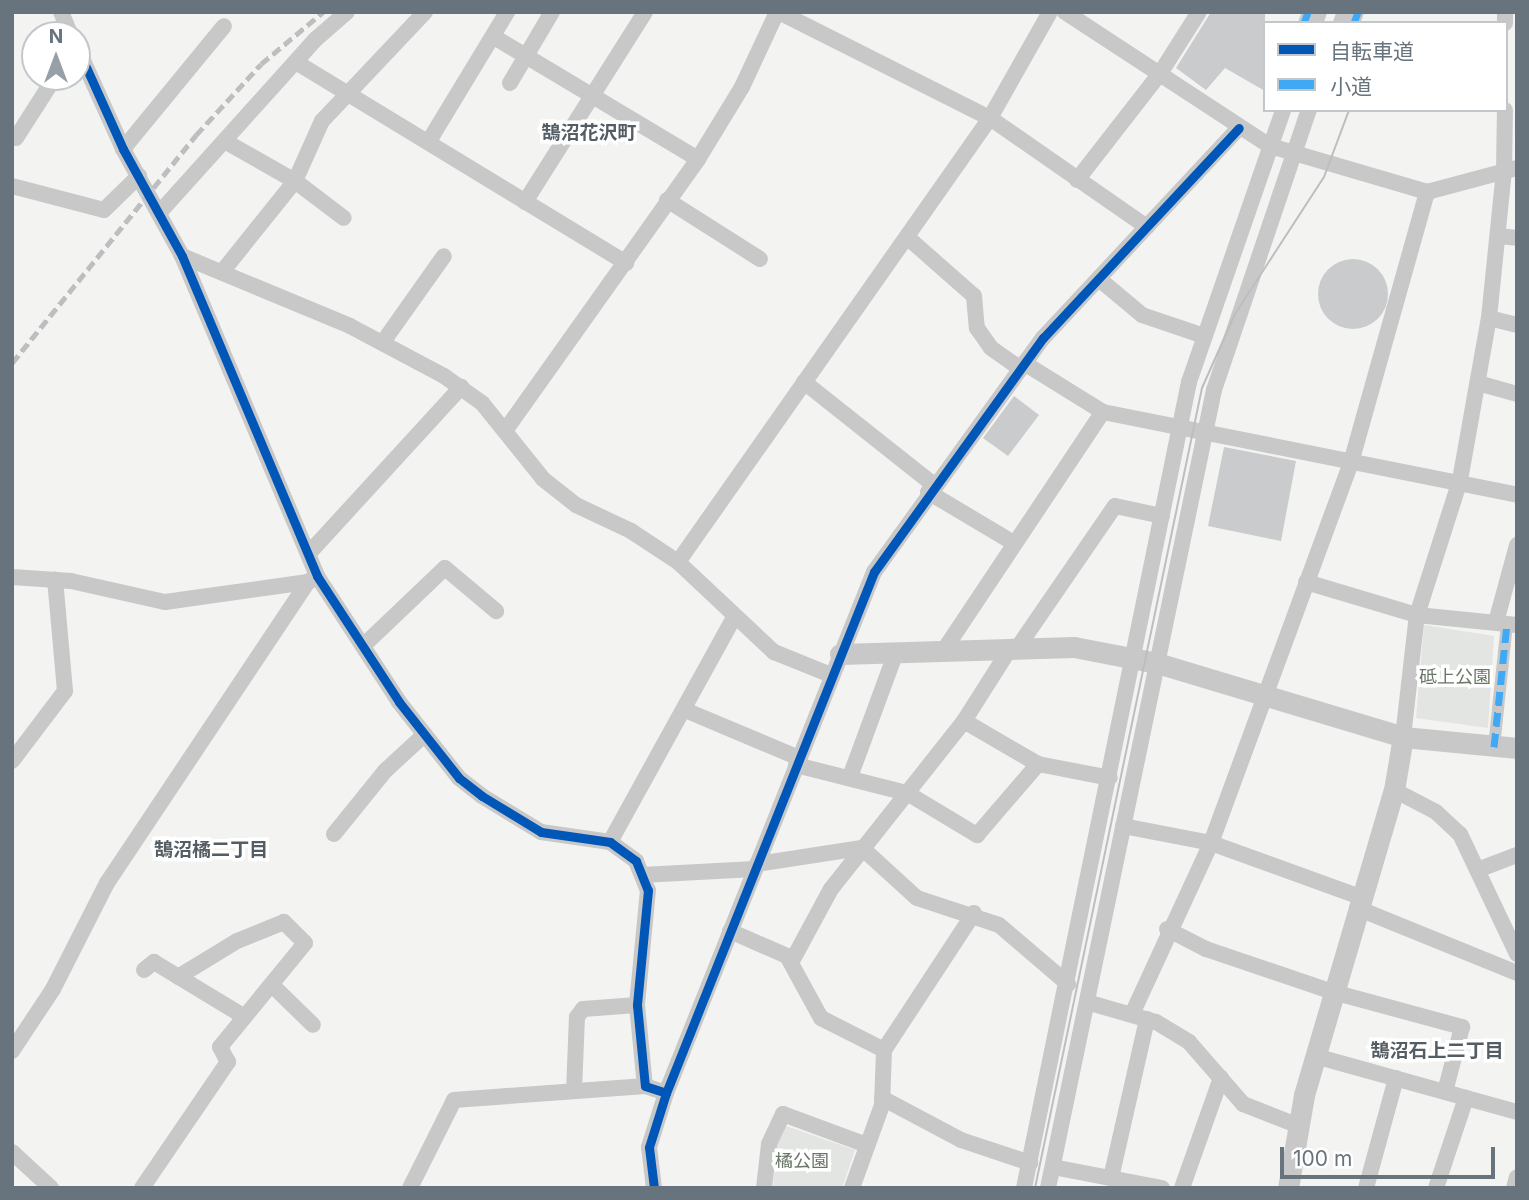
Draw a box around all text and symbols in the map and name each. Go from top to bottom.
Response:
north arrow [21,21,91,91]
legend [1263,21,1508,112]
text: N [49,25,63,48]
text: 自転車道 [1330,39,1414,64]
text: 小道 [1330,74,1372,99]
district label: 鵠沼花沢町 [542,122,636,144]
park label: 砥上公園 [1419,666,1491,688]
district label: 鵠沼橘二丁目 [154,839,268,861]
district label: 鵠沼石上二丁目 [1371,1040,1503,1062]
scale bar [1284,1134,1499,1178]
text: 100 m [1293,1146,1352,1171]
park label: 橘公園 [775,1150,829,1172]

